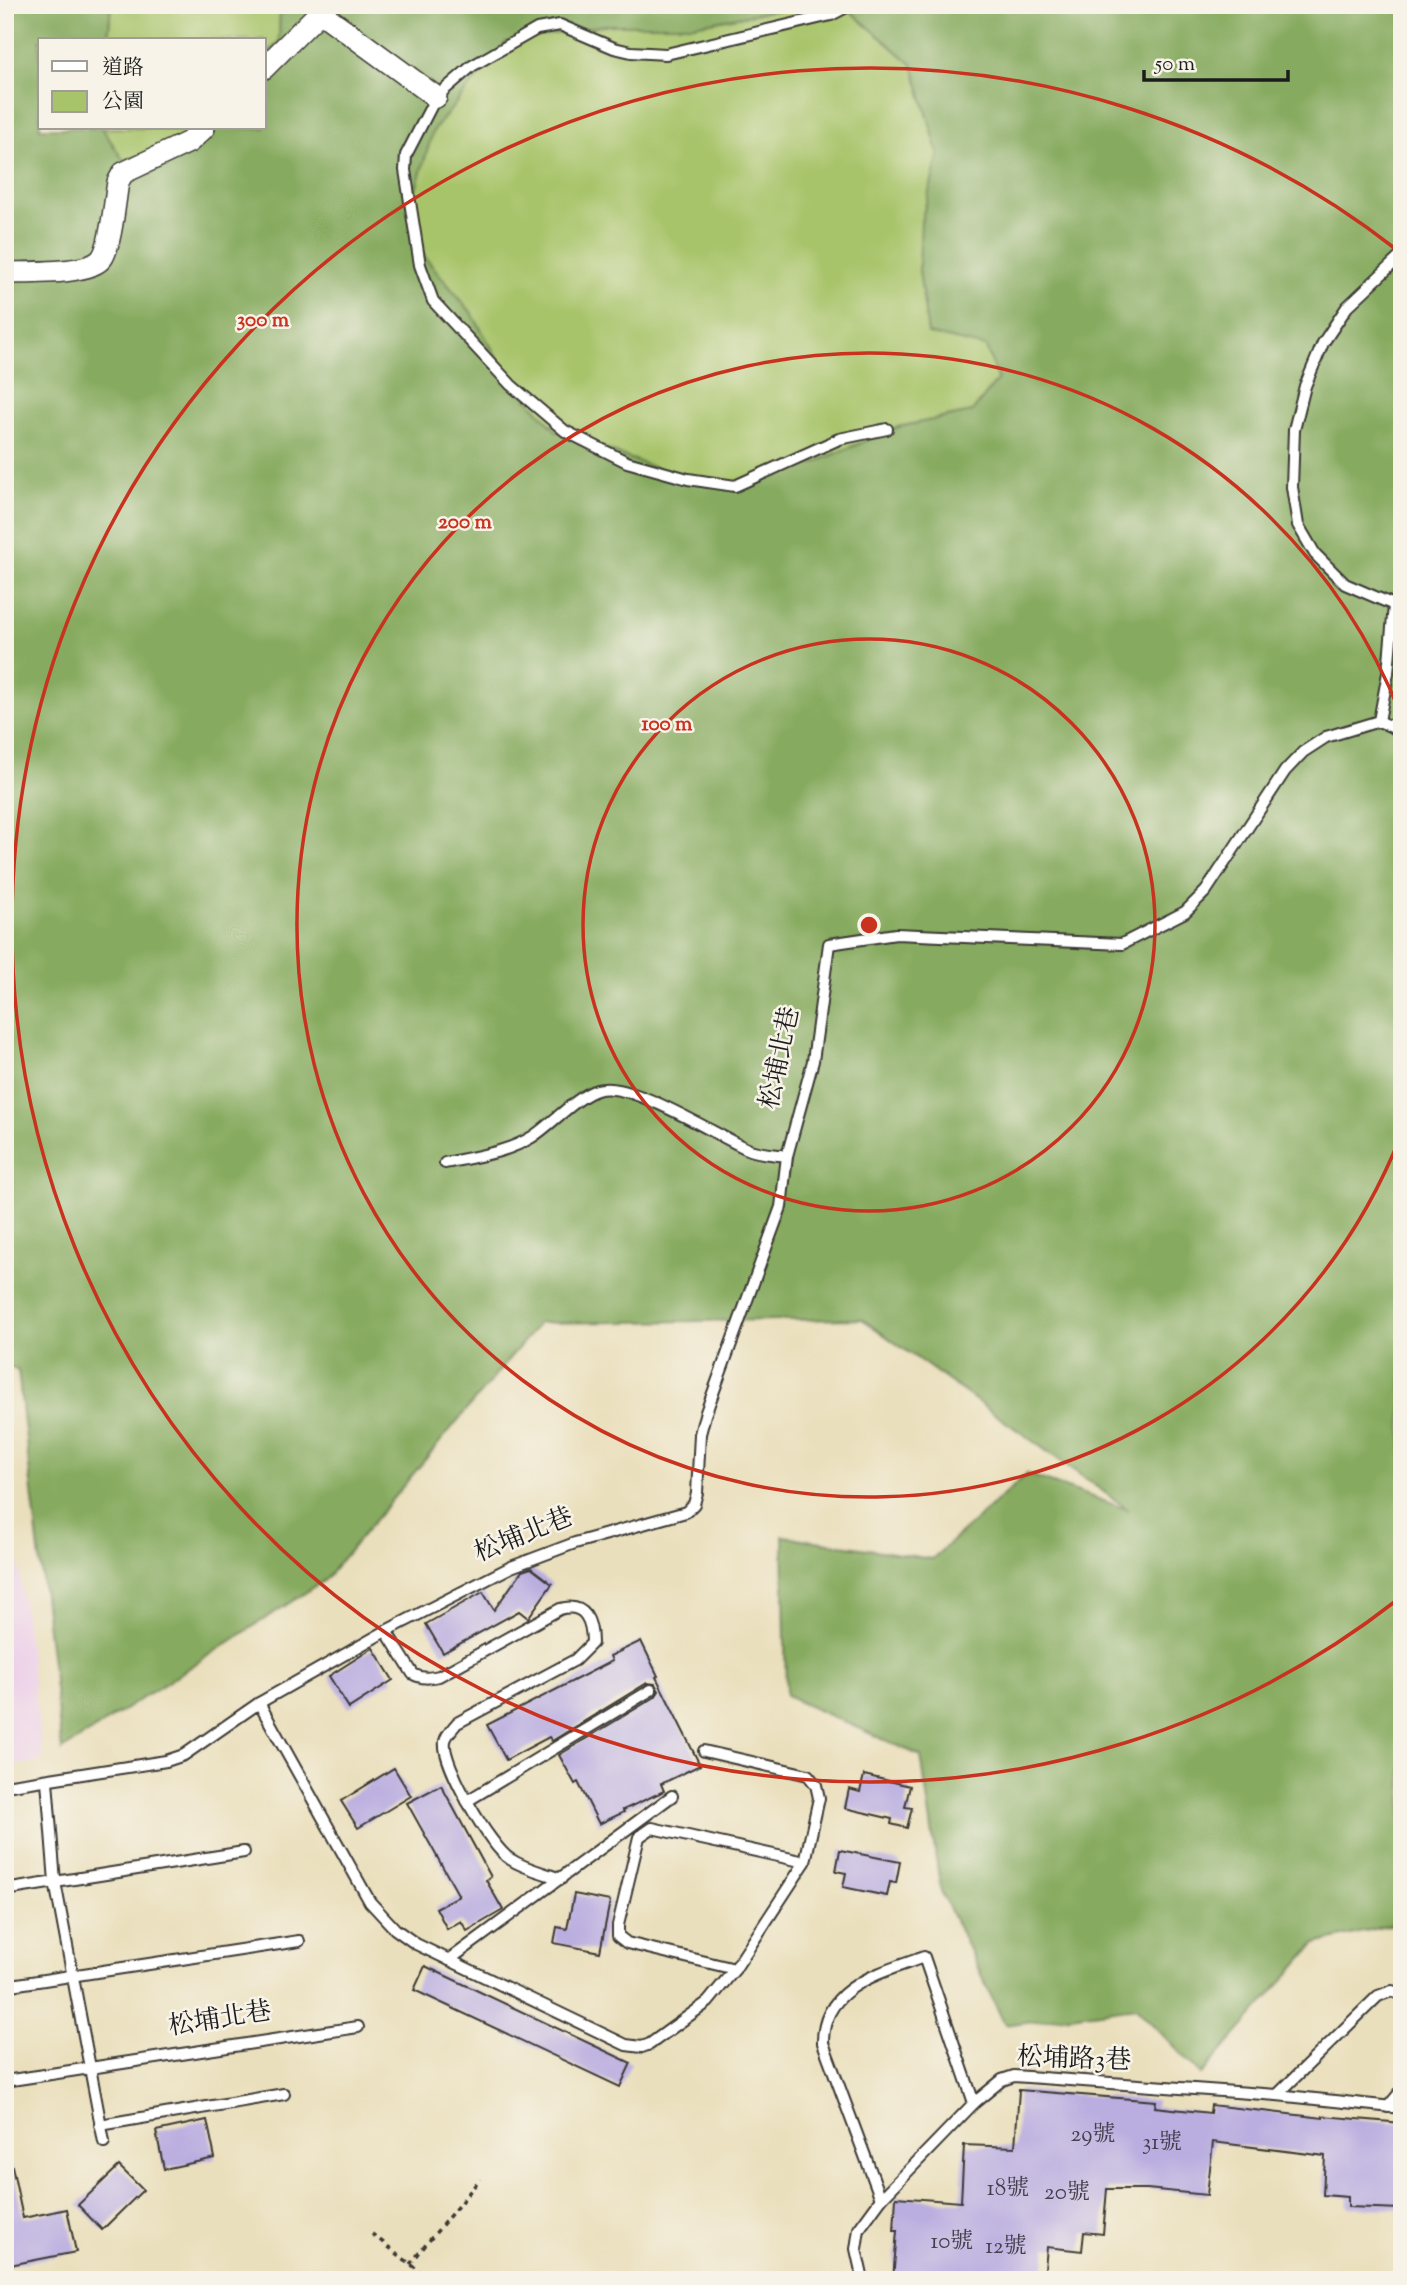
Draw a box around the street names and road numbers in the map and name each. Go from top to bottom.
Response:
street label: 松埔北巷 [752,1003,810,1113]
street label: 松埔北巷 [469,1499,579,1573]
street label: 松埔北巷 [166,1994,274,2046]
street label: 松埔路3巷 [1016,2040,1132,2080]

